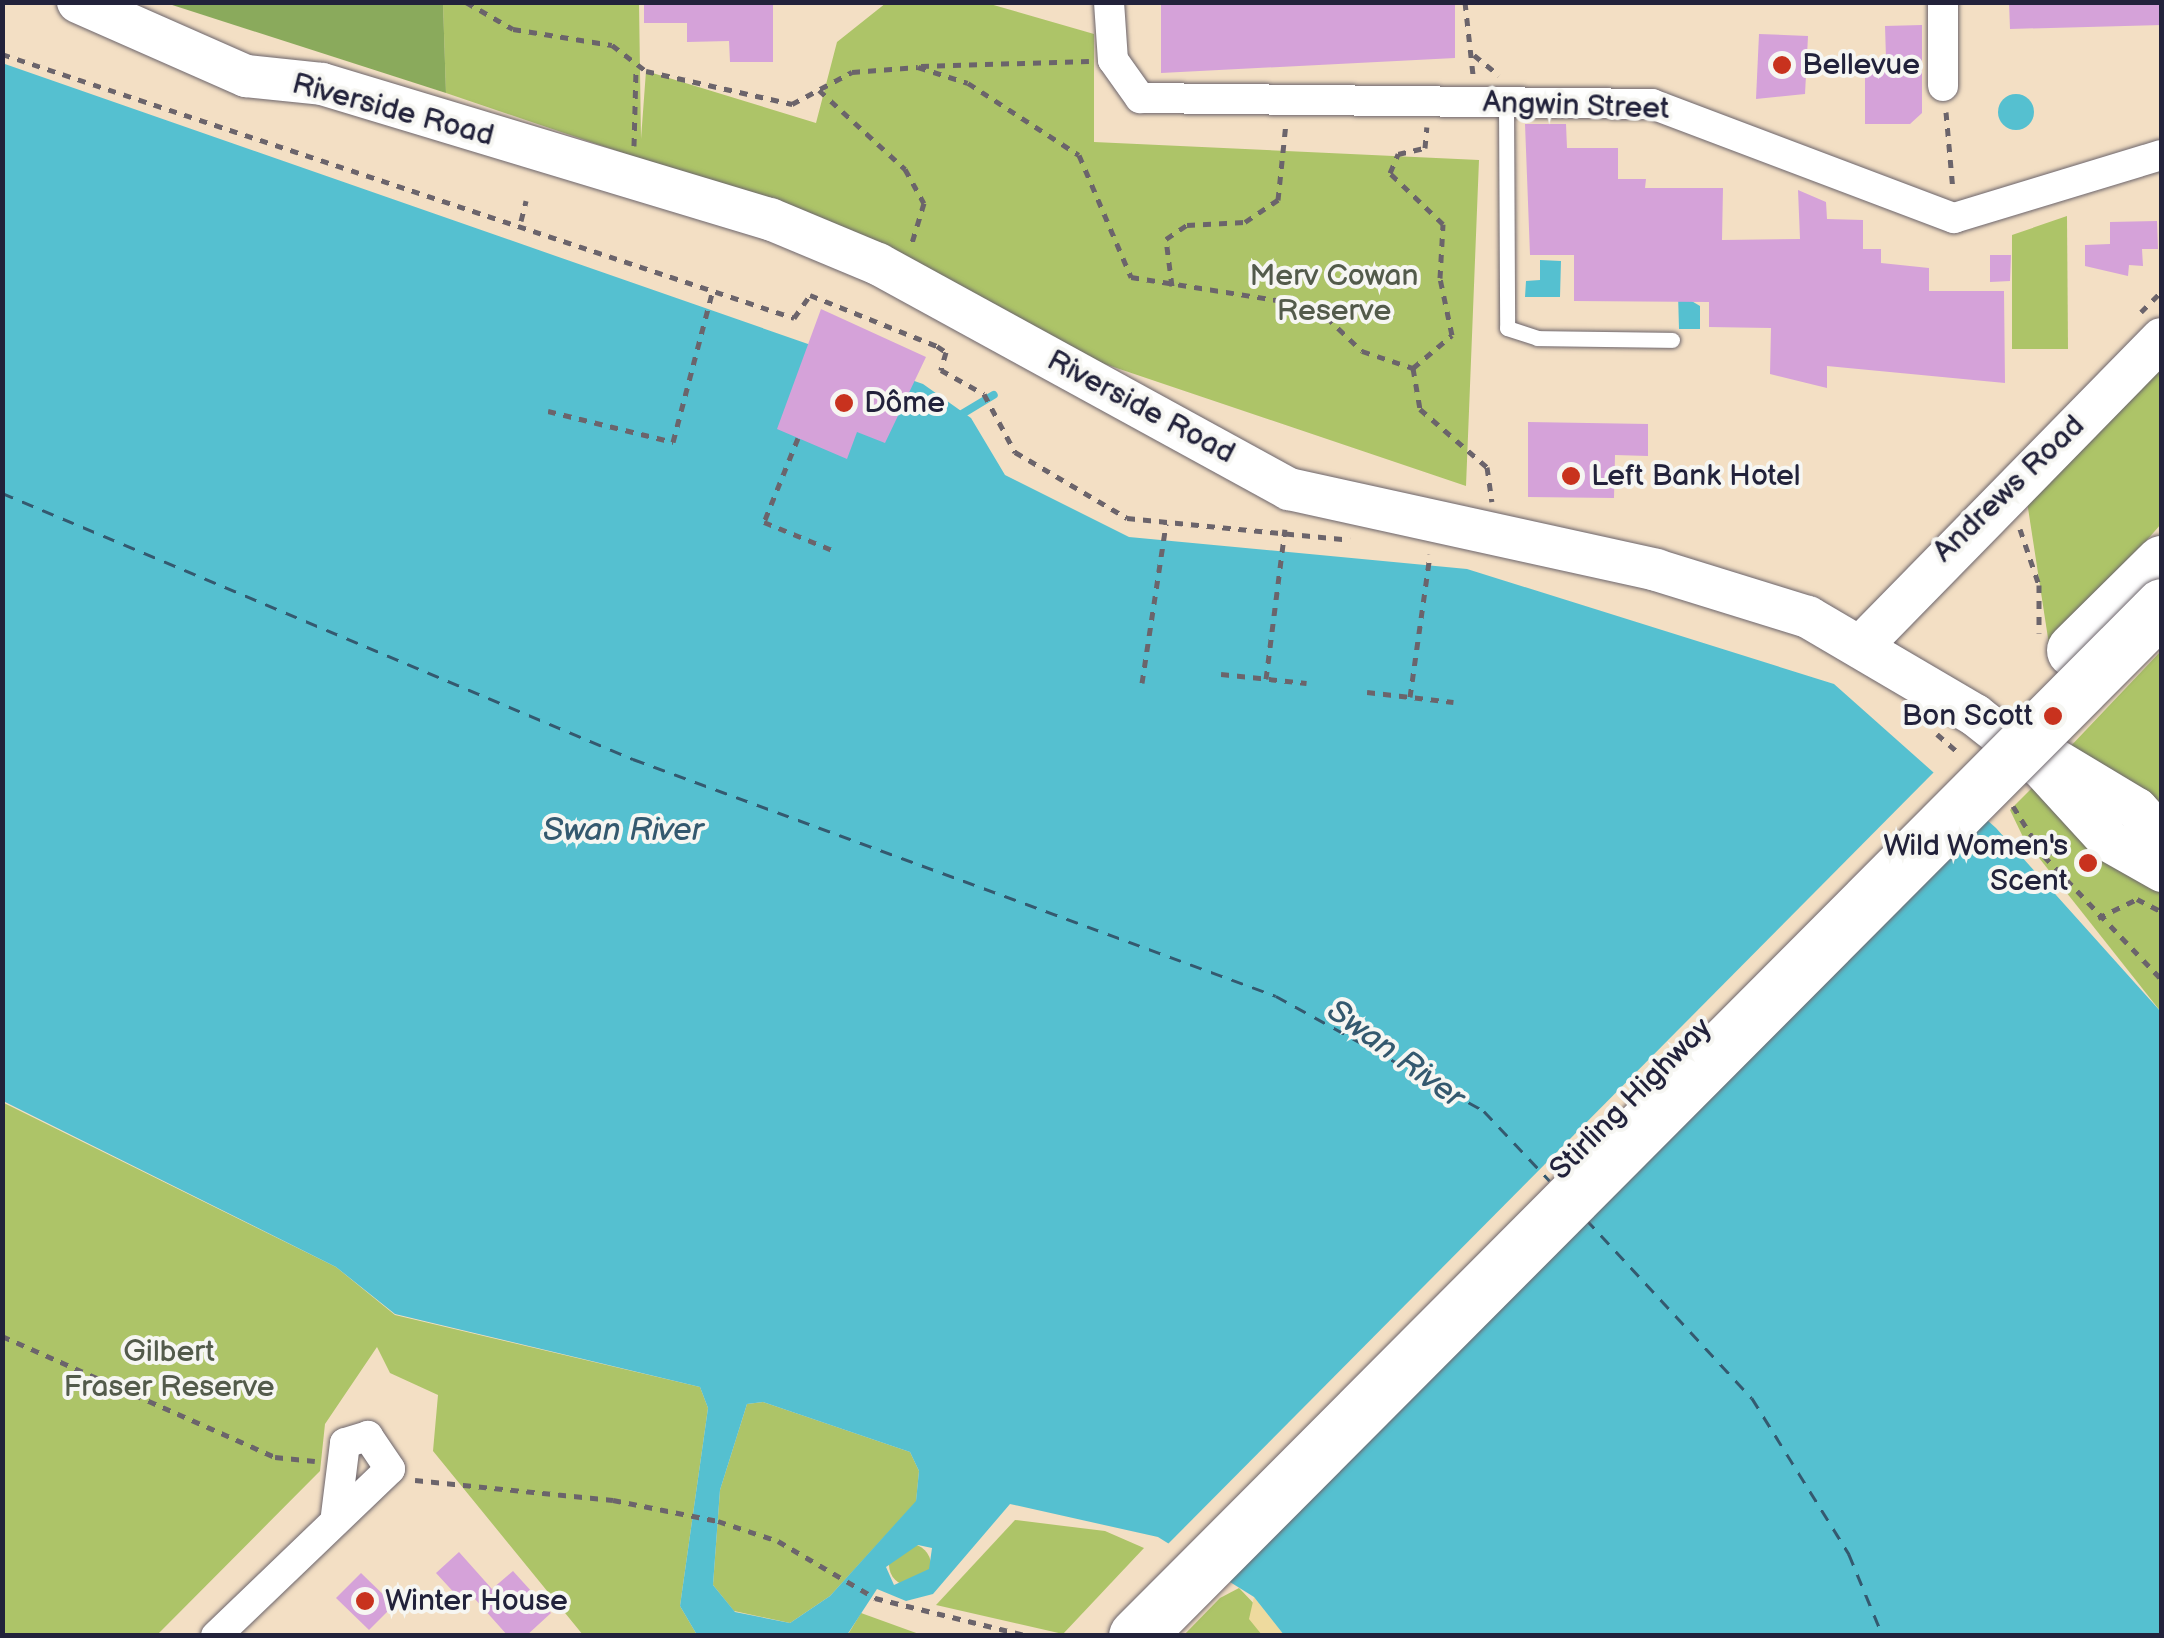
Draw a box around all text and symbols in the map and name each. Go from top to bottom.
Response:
place label: Bellevue [1802,47,1920,83]
marker: Bellevue [1771,54,1793,76]
street label: Riverside Road [288,66,498,154]
street label: Angwin Street [1482,85,1670,127]
park label: Merv Cowan Reserve [1249,258,1419,328]
street label: Riverside Road [1041,342,1241,472]
place label: Dôme [864,385,945,421]
marker: Dôme [833,392,855,414]
street label: Andrews Road [1926,408,2092,570]
place label: Left Bank Hotel [1591,458,1800,494]
marker: Left Bank Hotel [1560,465,1582,487]
place label: Bon Scott [1901,698,2033,734]
marker: Bon Scott [2042,705,2064,727]
water label: Swan River [543,812,703,850]
place label: Wild Women's Scent [1882,828,2068,898]
marker: Wild Women's Scent [2077,852,2099,874]
water label: Swan River [1319,992,1471,1118]
street label: Stirling Highway [1542,1010,1720,1188]
park label: Gilbert Fraser Reserve [63,1334,275,1404]
place label: Winter House [385,1583,568,1619]
marker: Winter House [354,1590,376,1612]

